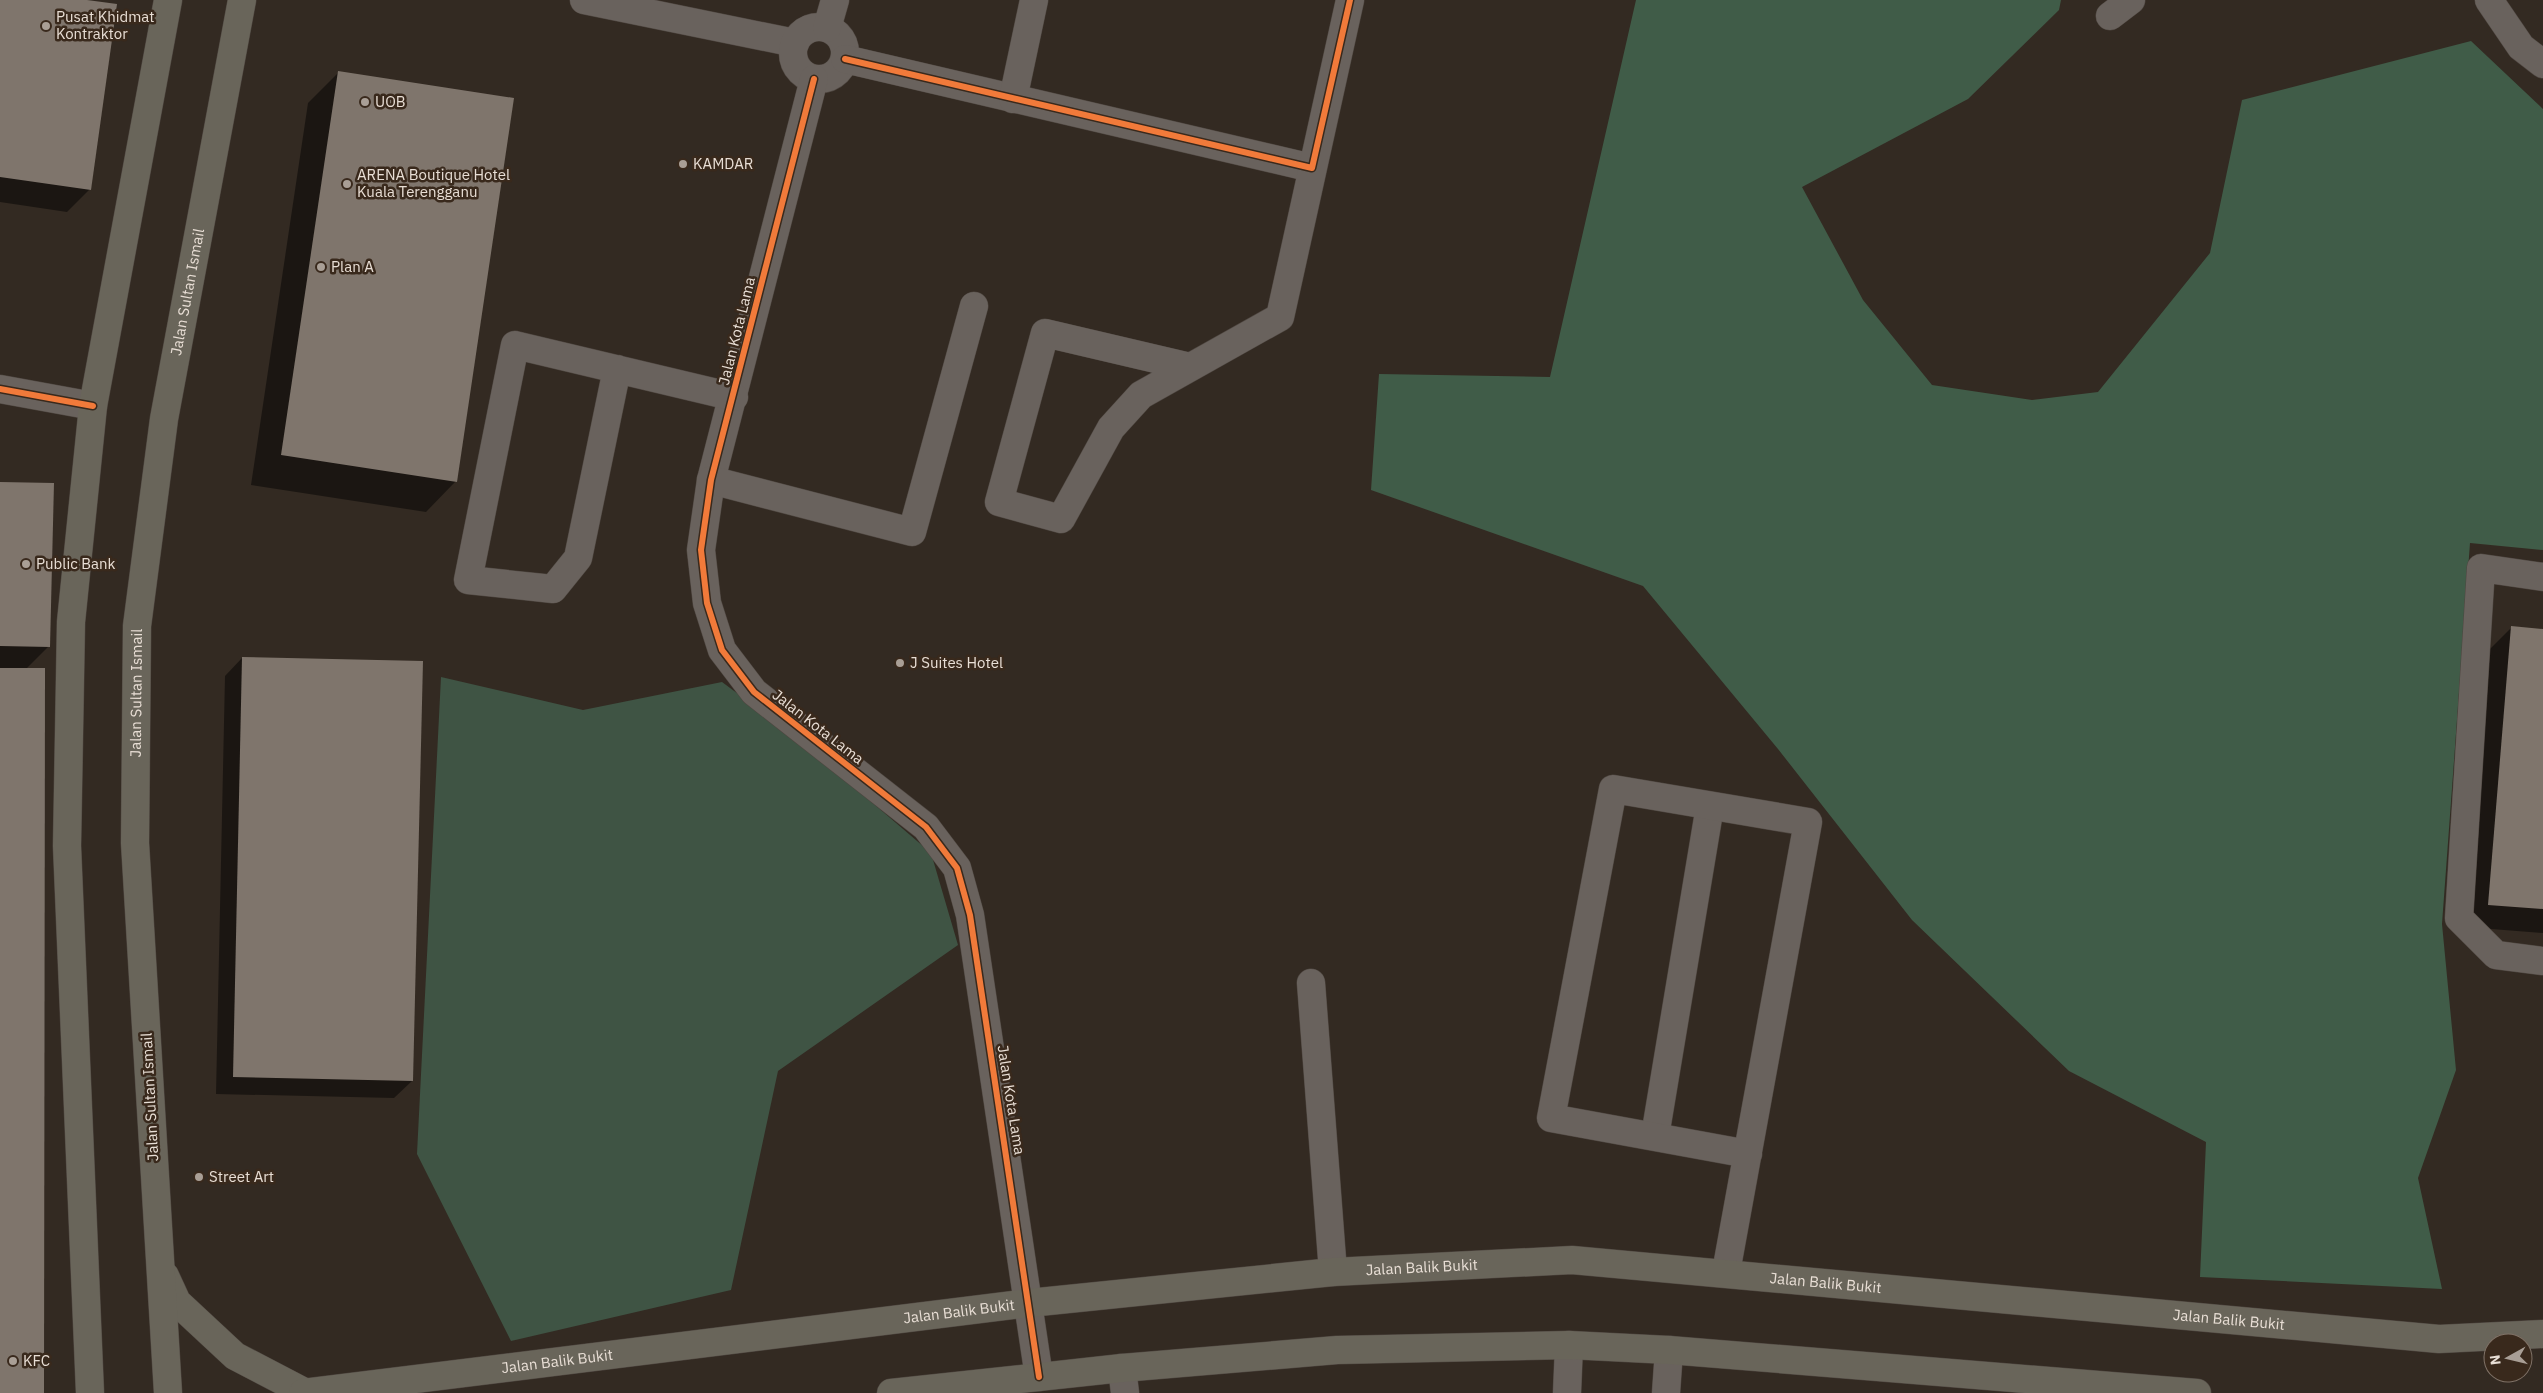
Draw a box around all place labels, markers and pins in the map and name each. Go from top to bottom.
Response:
place label: Pusat Khidmat Kontraktor [56,7,155,43]
marker: Pusat Khidmat Kontraktor [40,20,52,32]
place label: UOB [375,92,406,111]
marker: UOB [359,96,371,108]
place label: KAMDAR [693,154,753,173]
marker: KAMDAR [677,158,689,170]
place label: ARENA Boutique Hotel Kuala Terengganu [357,165,510,201]
marker: ARENA Boutique Hotel Kuala Terengganu [341,178,353,190]
place label: Plan A [331,257,374,276]
marker: Plan A [315,261,327,273]
place label: Public Bank [36,554,116,573]
marker: Public Bank [20,558,32,570]
place label: J Suites Hotel [910,653,1003,672]
marker: J Suites Hotel [894,657,906,669]
place label: Street Art [209,1167,274,1186]
marker: Street Art [193,1171,205,1183]
place label: KFC [23,1351,50,1370]
marker: KFC [7,1355,19,1367]

